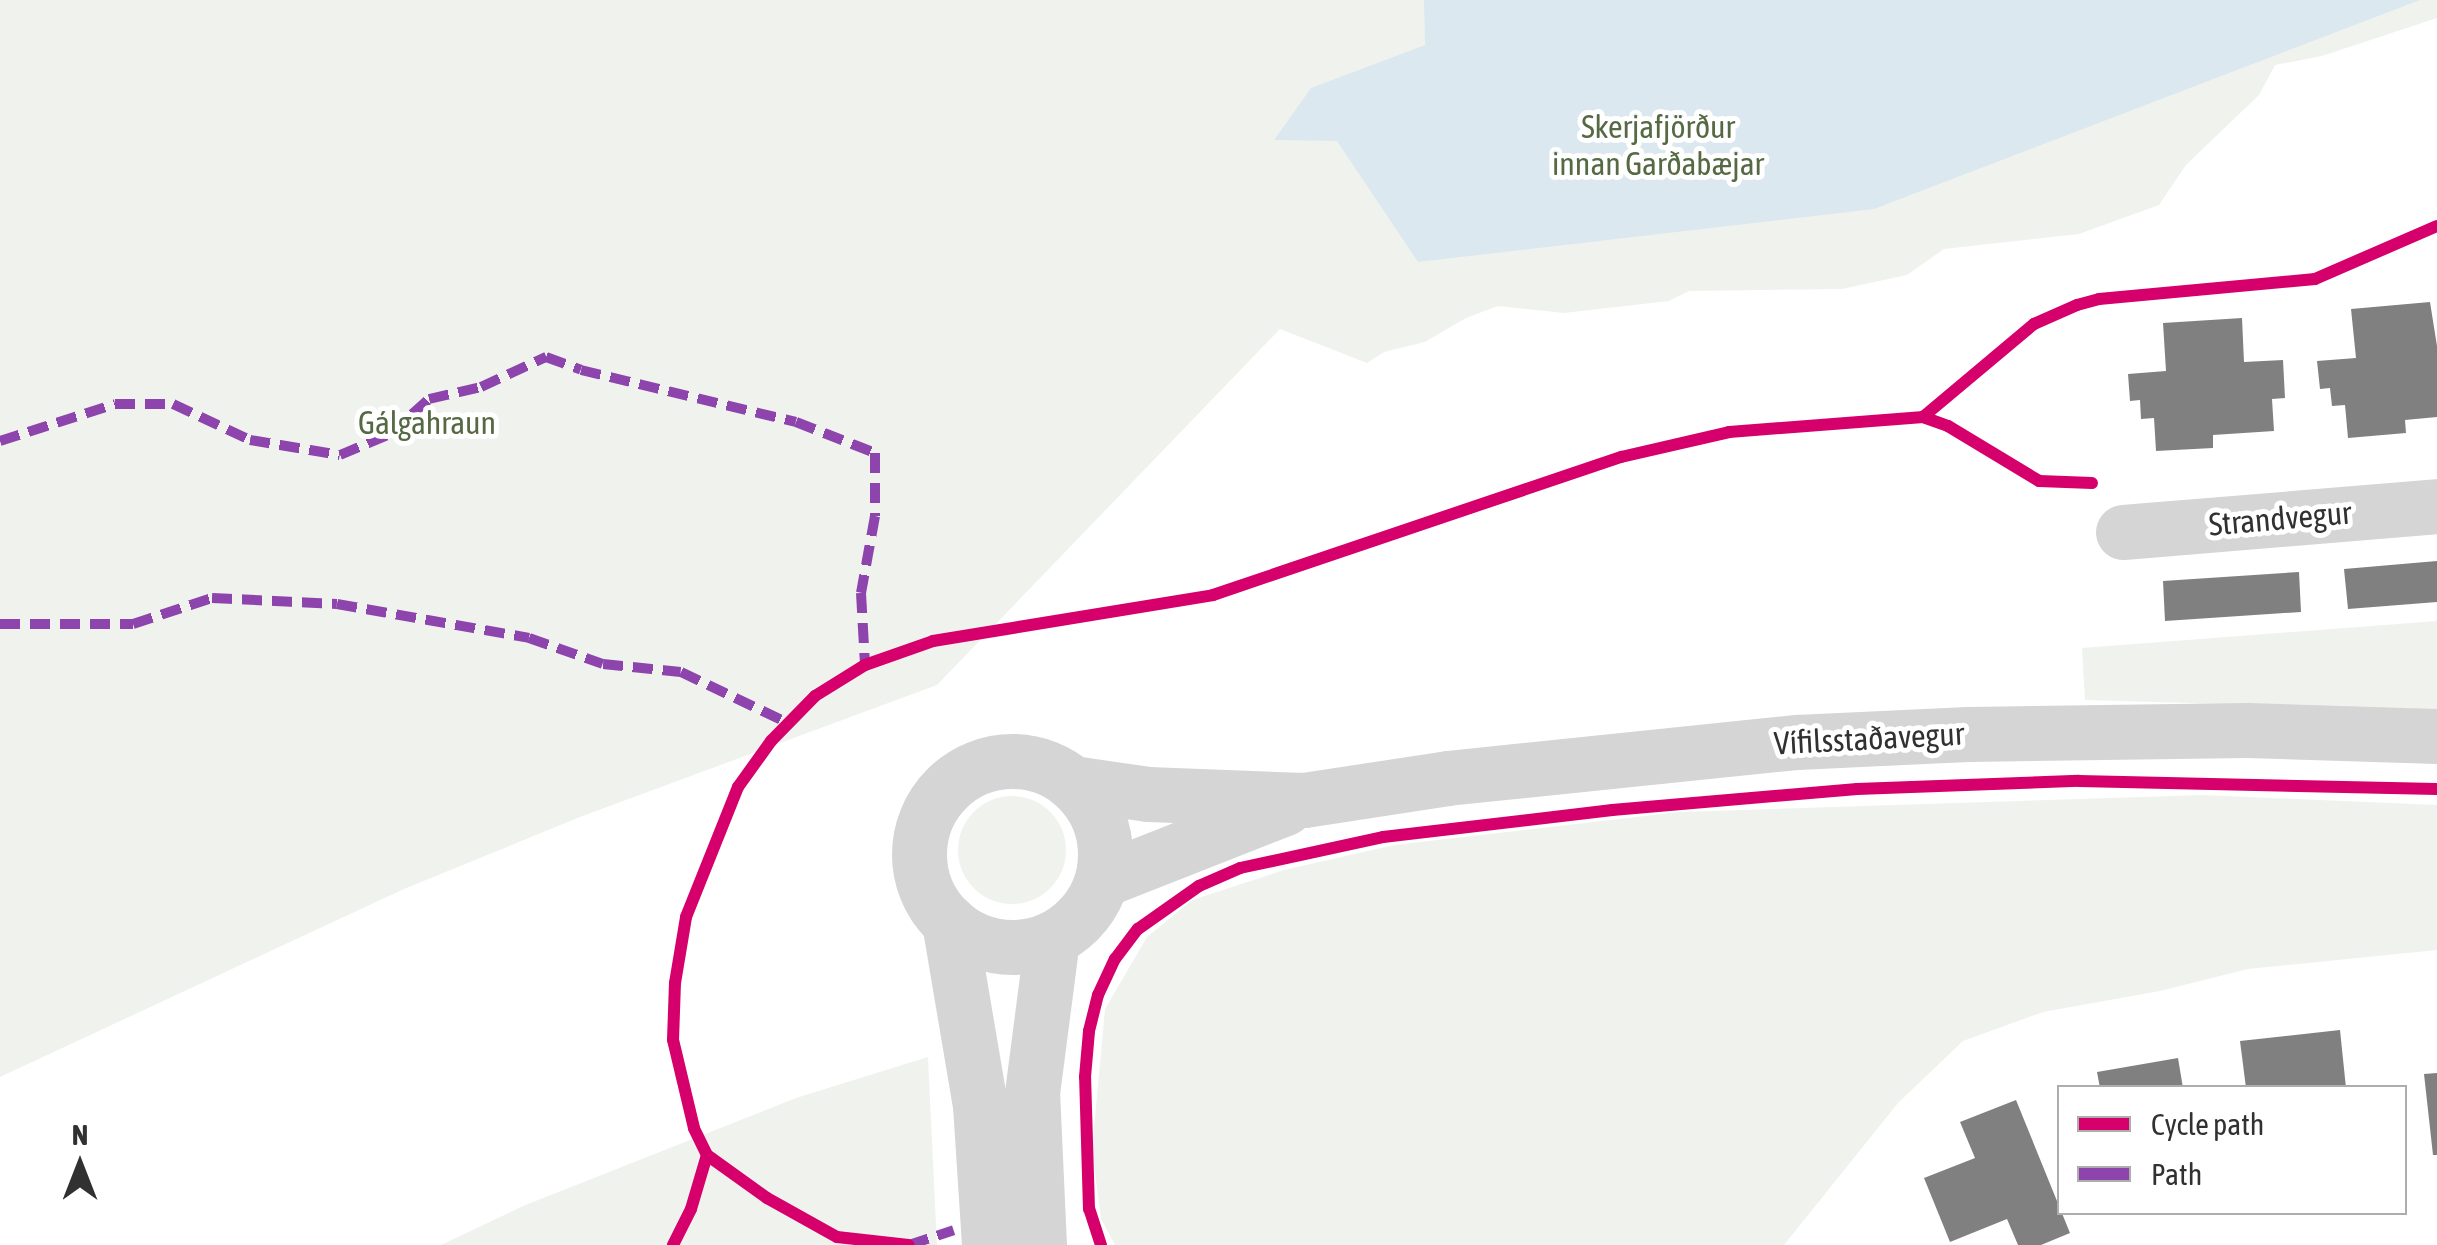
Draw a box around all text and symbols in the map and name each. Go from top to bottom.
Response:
park label: Skerjafjörður innan Garðabæjar [1552,109,1764,184]
park label: Gálgahraun [358,404,496,442]
street label: Strandvegur [2207,494,2353,544]
street label: Vífilsstaðavegur [1773,715,1965,763]
legend [2057,1085,2407,1215]
text: Cycle path [2151,1107,2264,1141]
north arrow [30,1115,130,1215]
text: N [72,1119,88,1151]
text: Path [2151,1157,2202,1191]

